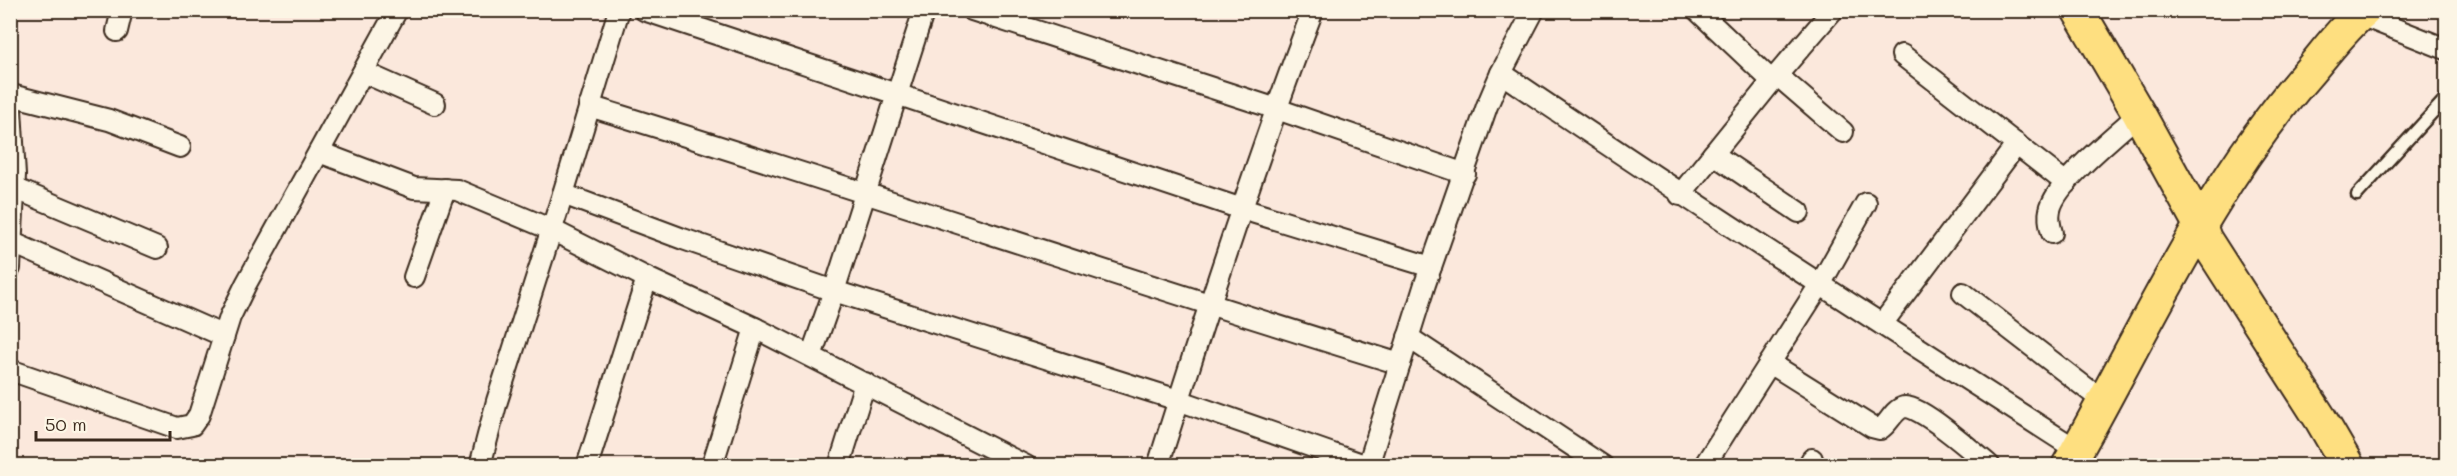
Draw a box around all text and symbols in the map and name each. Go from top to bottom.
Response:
scale bar [36,404,170,442]
text: 50 m [45,412,87,436]

